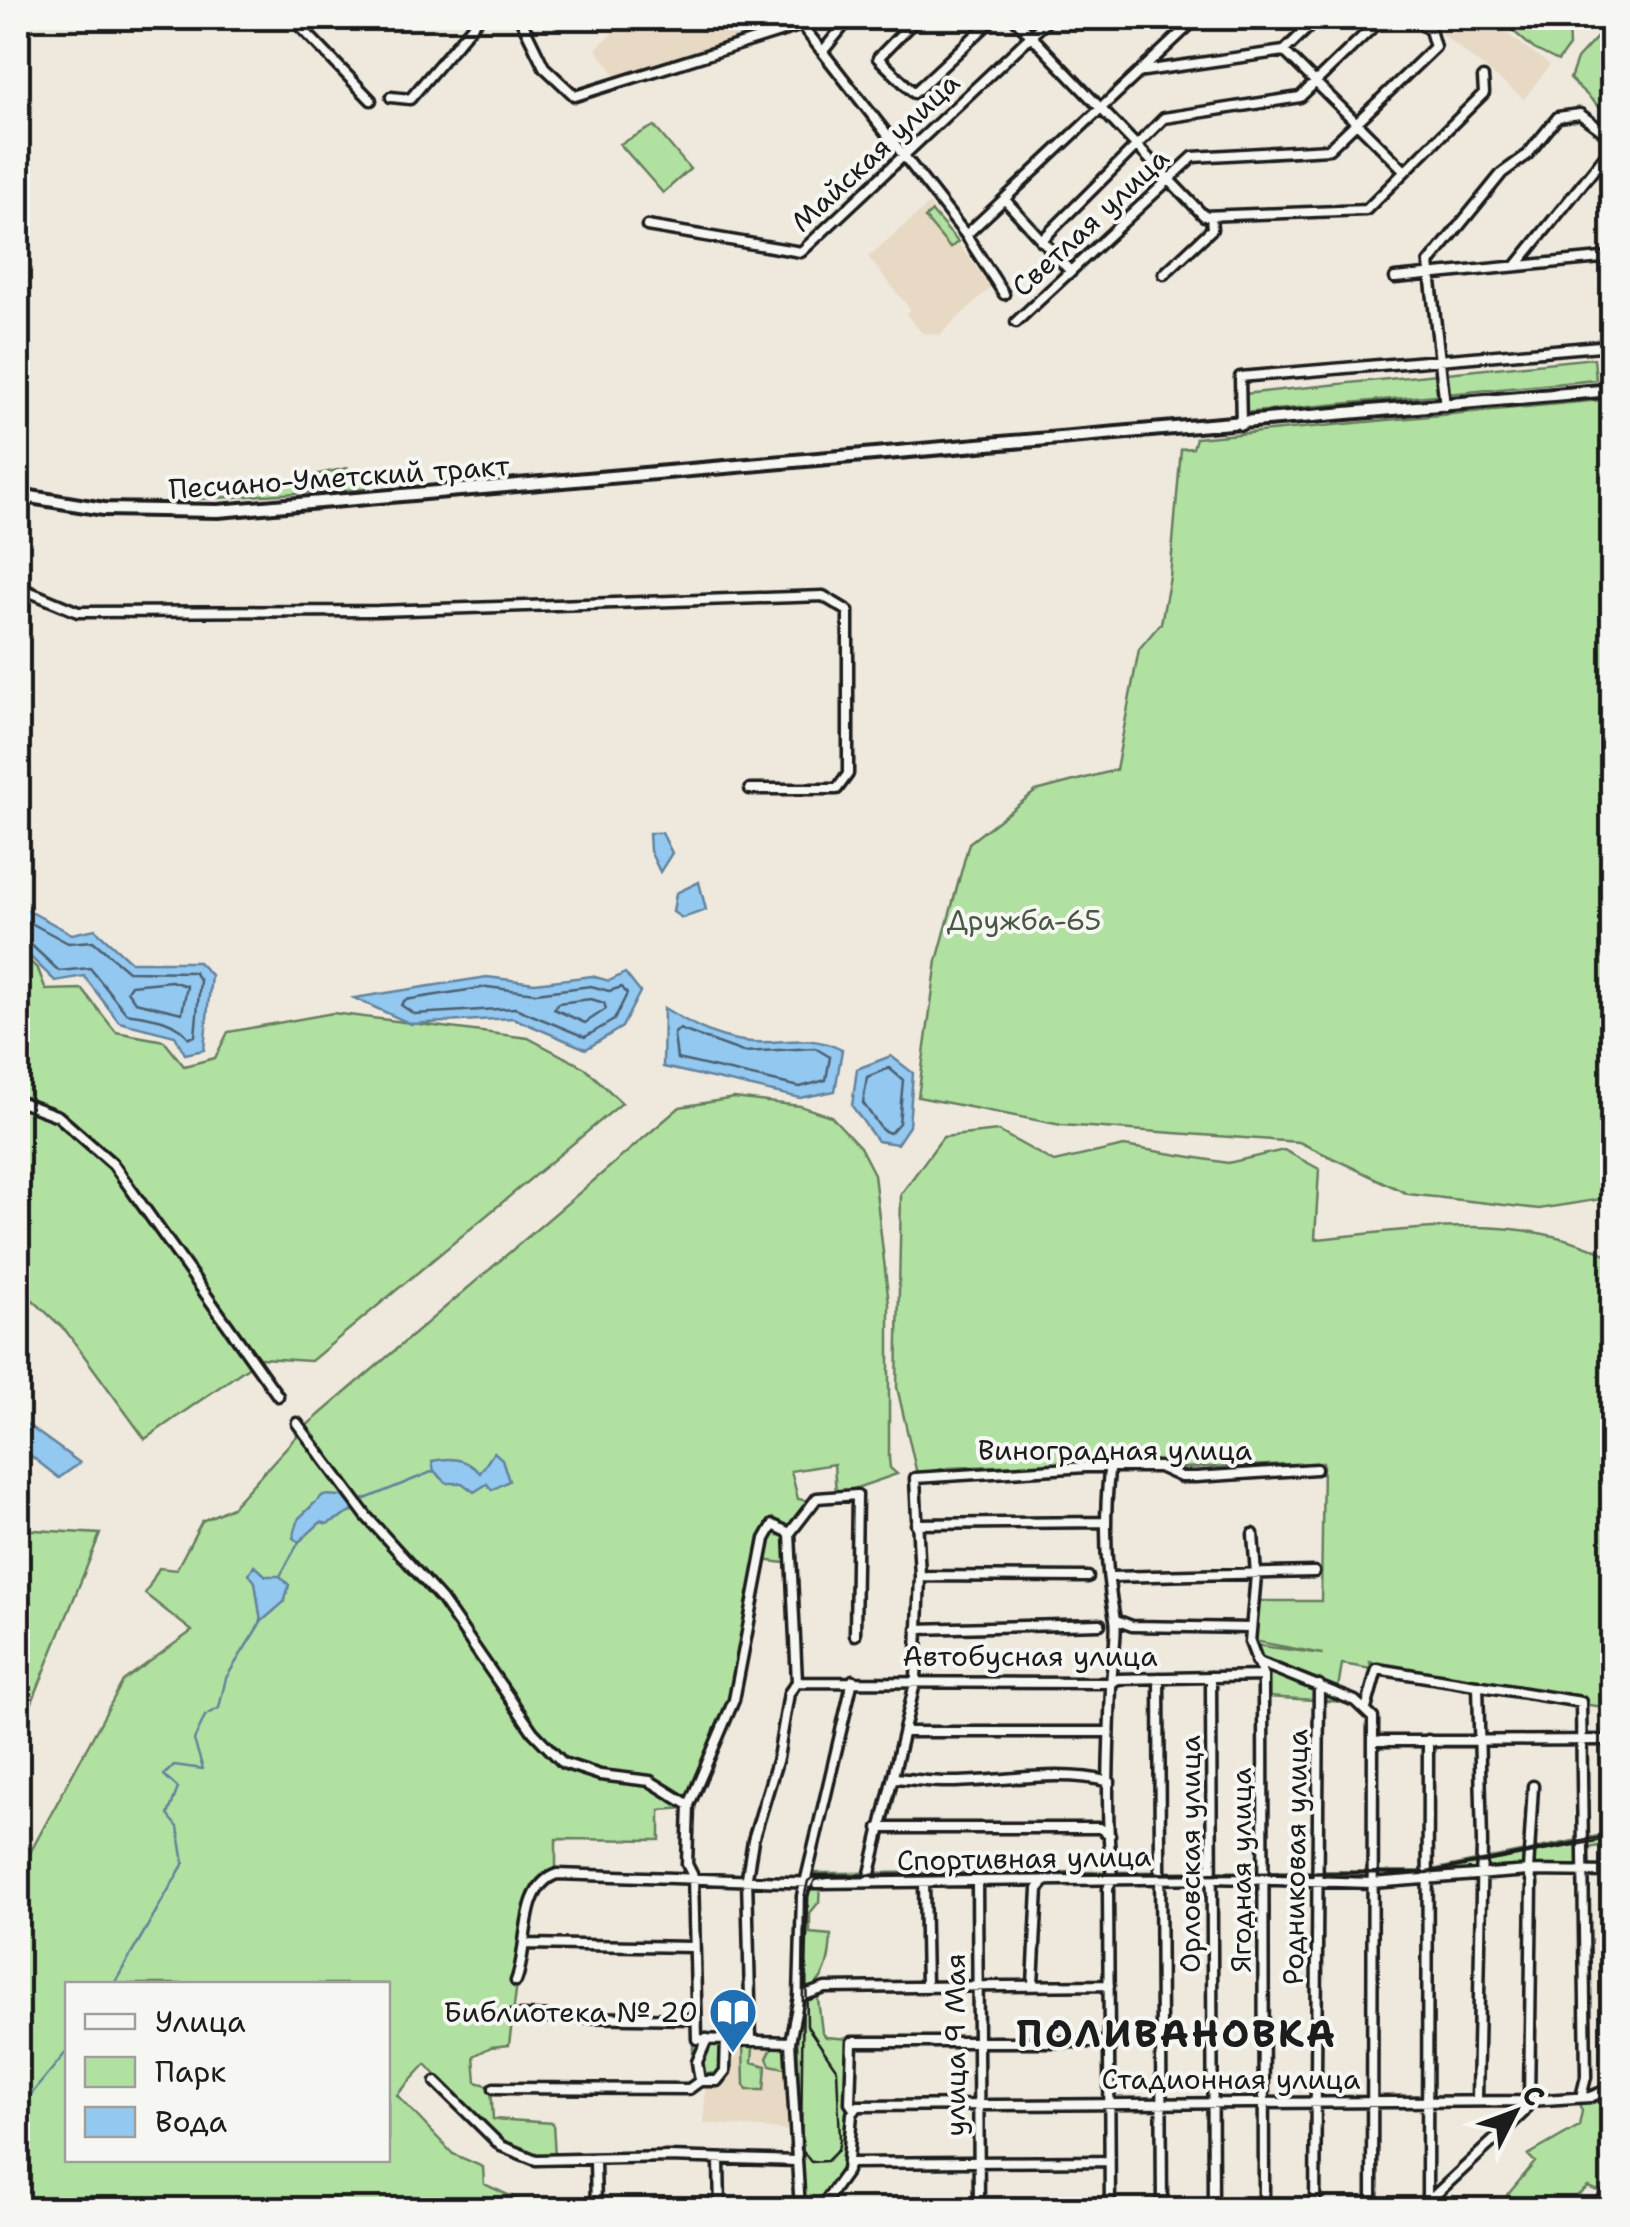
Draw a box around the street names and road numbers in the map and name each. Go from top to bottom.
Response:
street label: Майская улица [782,64,968,240]
street label: Светлая улица [1003,139,1177,305]
street label: Песчано-Уметский тракт [167,446,511,508]
street label: Виноградная улица [978,1431,1252,1469]
street label: Автобусная улица [902,1637,1158,1675]
street label: Родниковая улица [1274,1729,1316,1985]
street label: Орловская улица [1171,1735,1209,1973]
street label: Ягодная улица [1222,1768,1260,1972]
street label: Спортивная улица [896,1837,1152,1879]
street label: улица 9 Мая [936,1953,974,2137]
street label: Стадионная улица [1102,2060,1360,2098]

